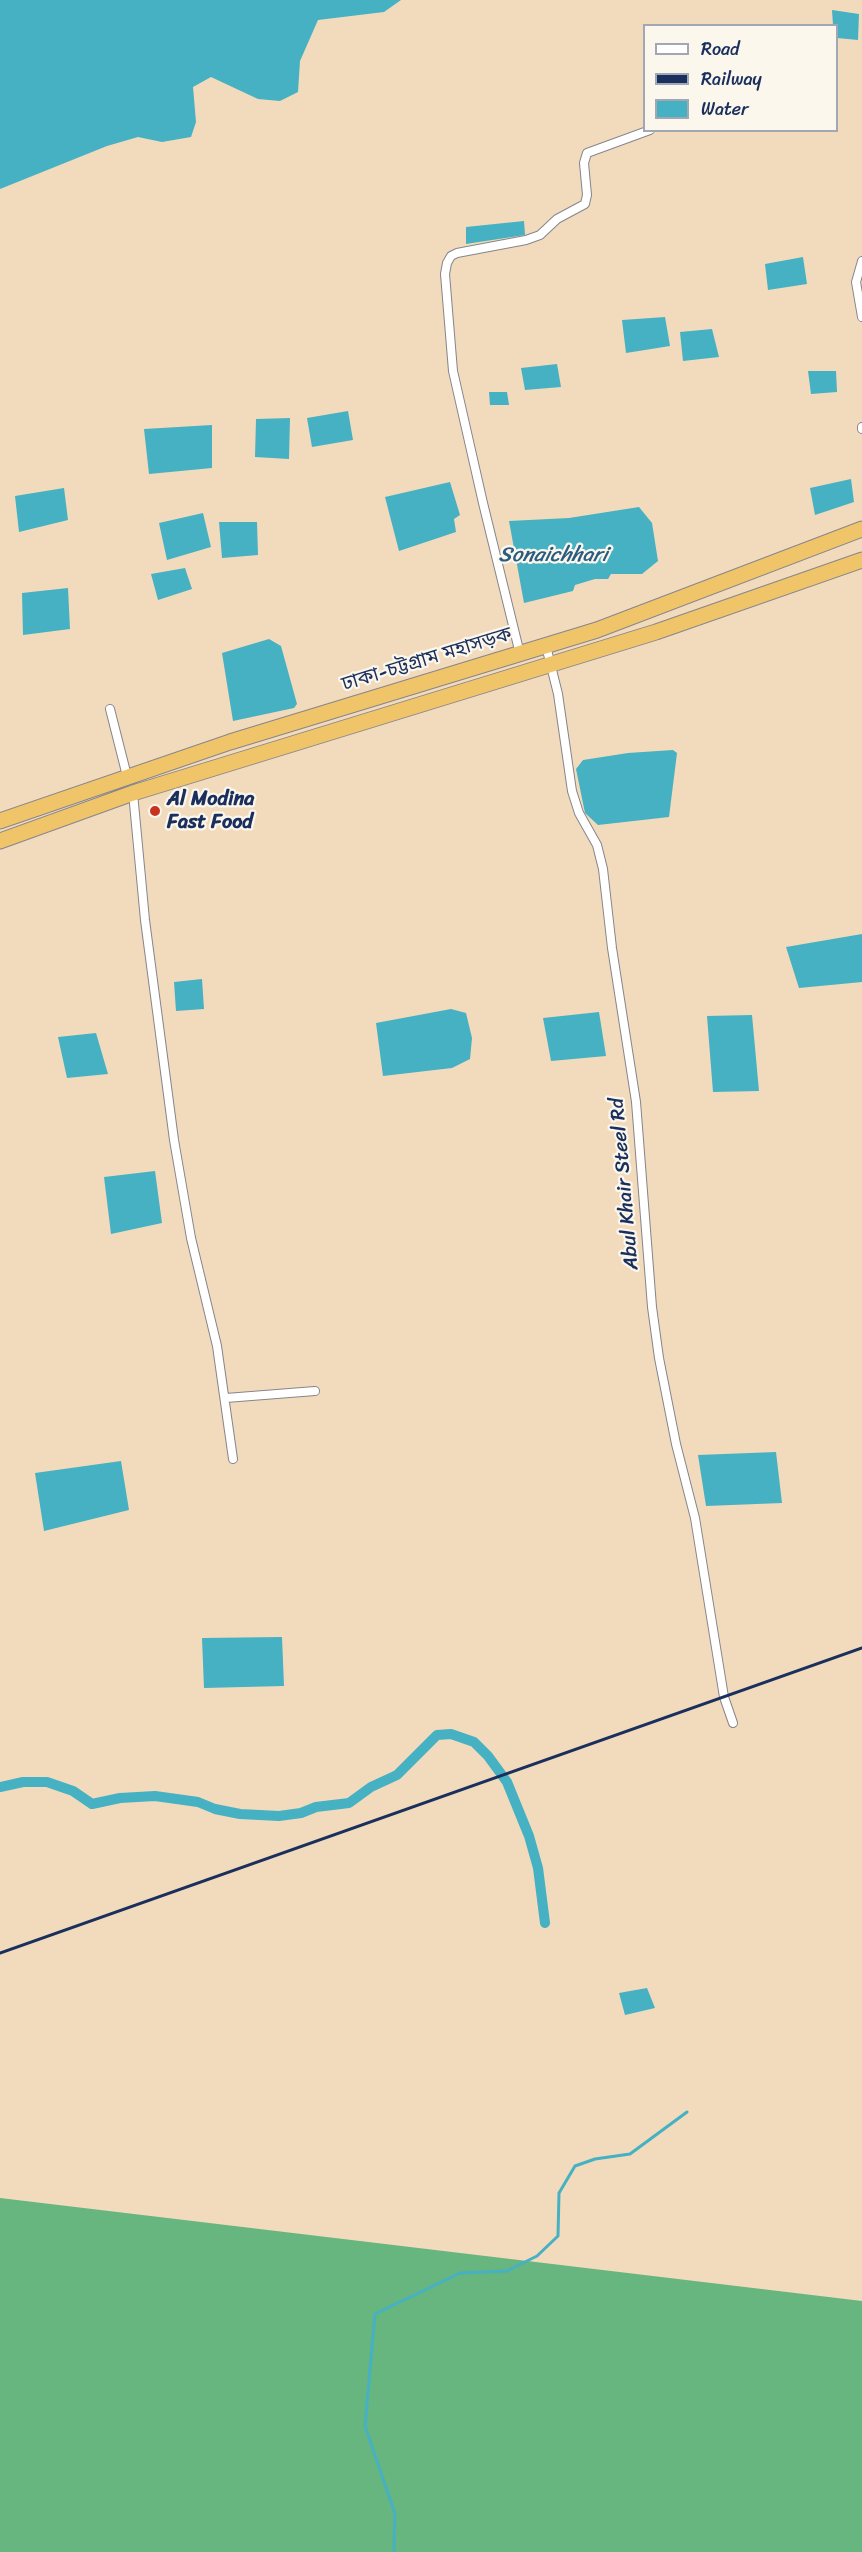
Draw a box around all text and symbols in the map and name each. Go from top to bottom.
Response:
legend [643,24,838,132]
text: Road [701,33,740,65]
text: Railway [701,63,762,95]
text: Water [701,93,748,125]
water label: Sonaichhari [499,543,607,569]
street label: ঢাকা-চট্টগ্রাম মহাসড়ক [339,623,515,697]
place label: Al Modina Fast Food [167,788,254,835]
marker: Al Modina Fast Food [148,804,162,818]
street label: Abul Khair Steel Rd [606,1097,644,1271]

